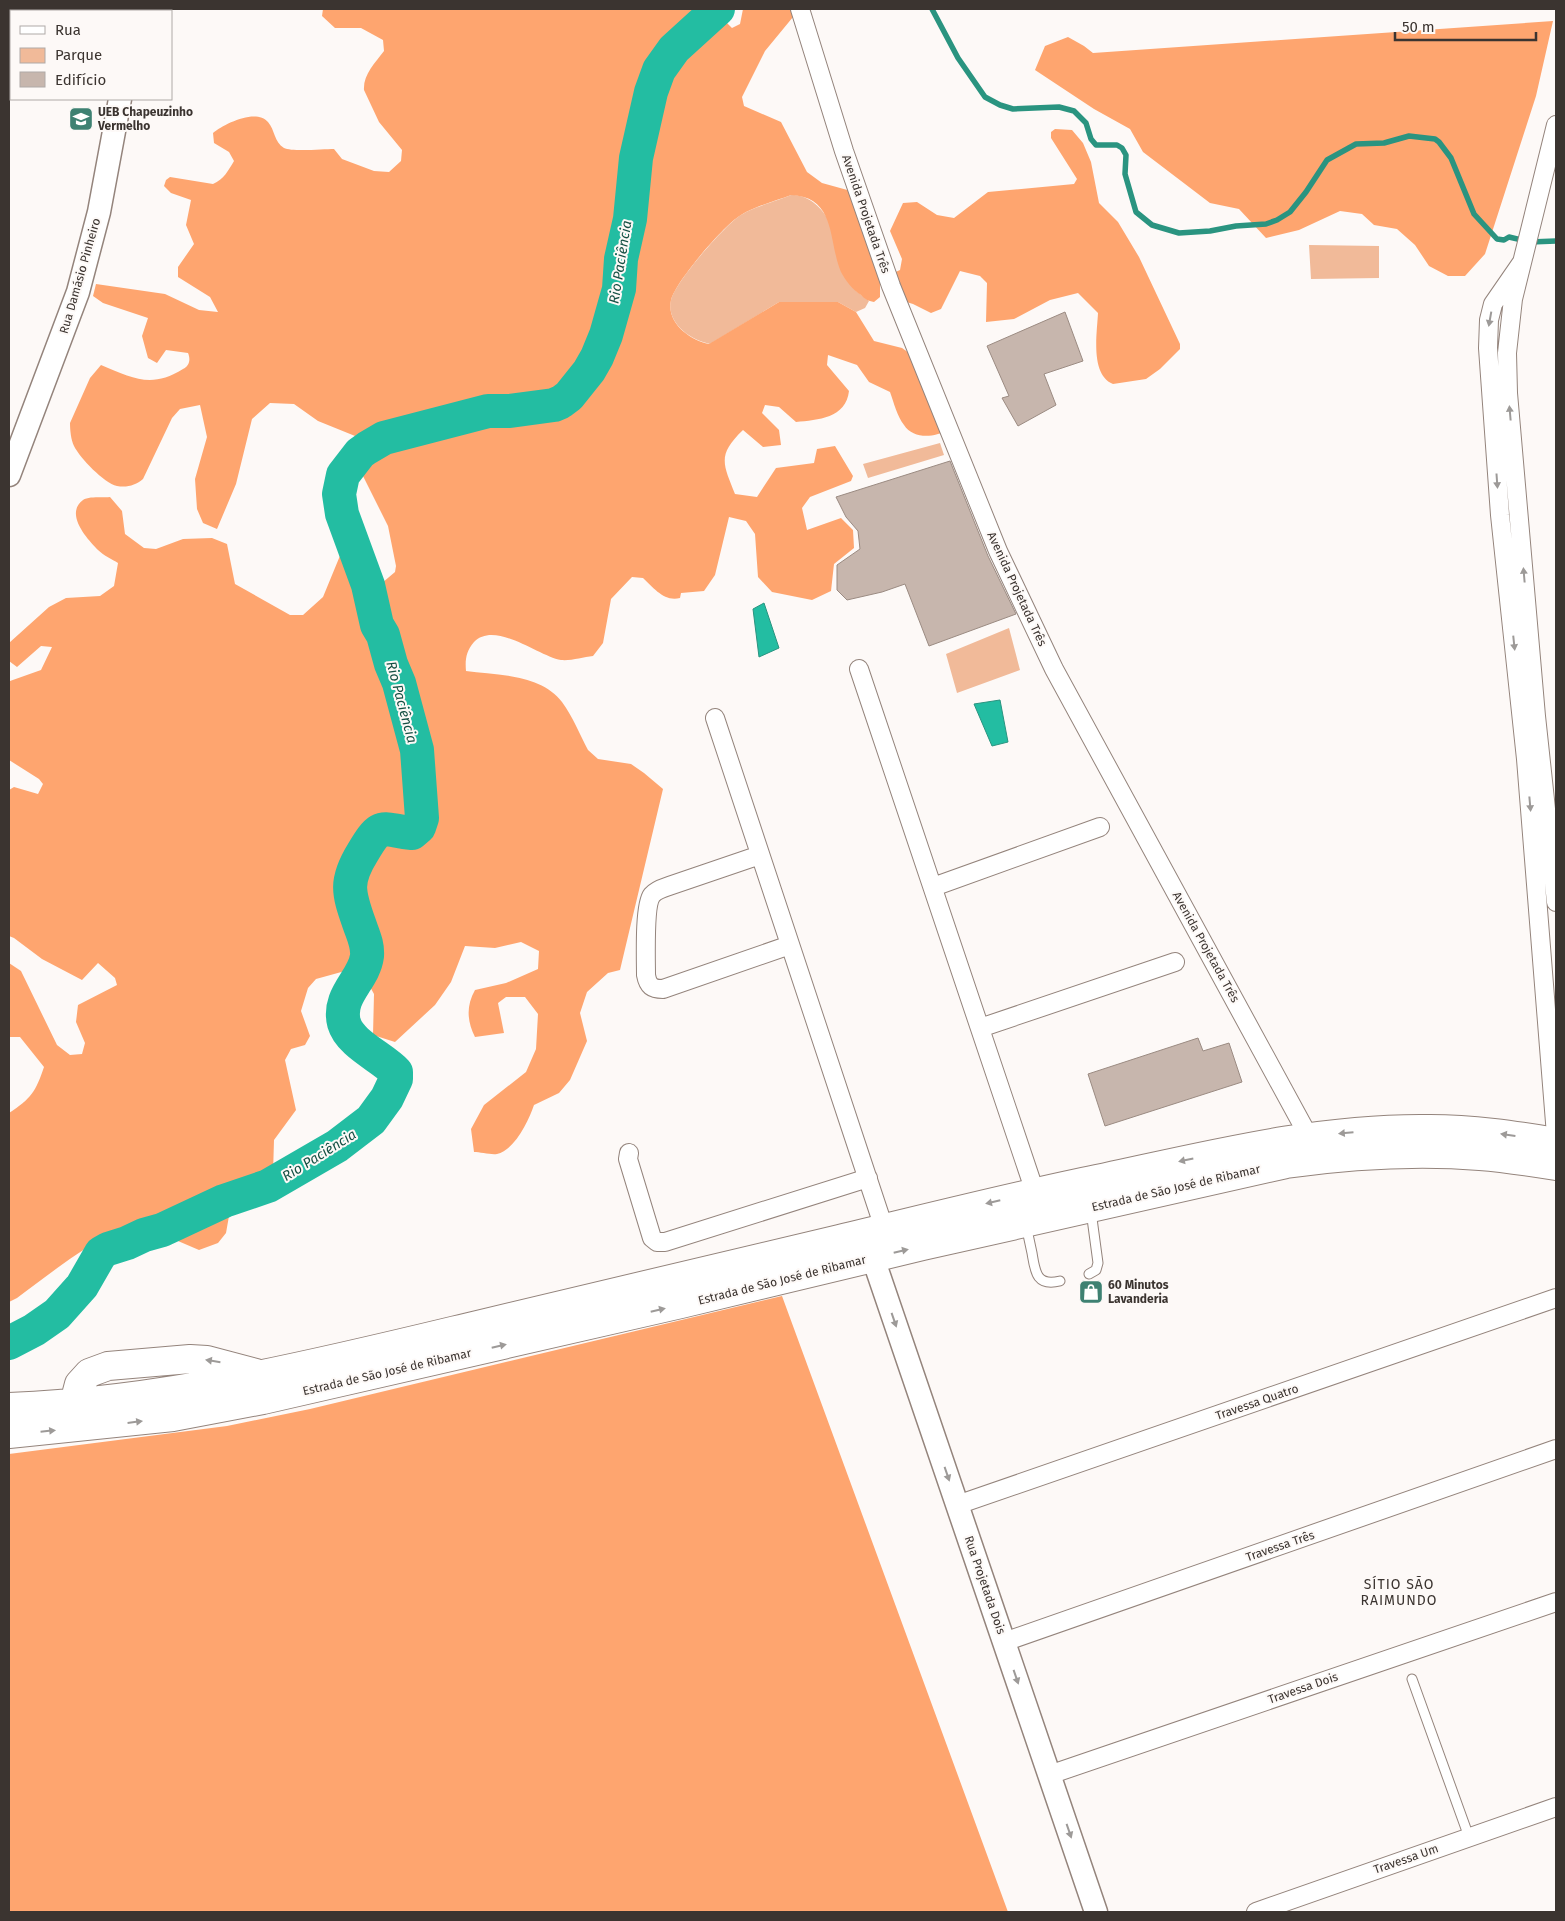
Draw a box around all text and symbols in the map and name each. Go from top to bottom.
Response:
legend [10,10,172,100]
scale bar [1395,10,1536,42]
text: 50 m [1402,18,1435,36]
text: Rua [55,21,81,39]
text: Parque [55,46,102,64]
text: Edifício [55,71,106,89]
place label: UEB Chapeuzinho Vermelho [97,105,193,133]
school or university icon: UEB Chapeuzinho Vermelho [68,106,94,132]
street label: Avenida Projetada Três [839,153,893,275]
street label: Rua Damásio Pinheiro [57,217,103,335]
water label: Rio Paciência [606,219,635,305]
one-way arrow [1485,312,1493,328]
one-way arrow [1506,404,1514,420]
one-way arrow [1494,473,1502,489]
street label: Avenida Projetada Três [984,530,1050,649]
one-way arrow [1520,566,1528,582]
one-way arrow [1510,635,1518,651]
water label: Rio Paciência [382,659,421,745]
one-way arrow [1527,797,1535,813]
street label: Avenida Projetada Três [1170,889,1242,1005]
water label: Rio Paciência [279,1126,359,1185]
one-way arrow [1338,1130,1354,1138]
one-way arrow [1500,1130,1516,1138]
one-way arrow [1178,1157,1194,1165]
street label: Estrada de São José de Ribamar [1090,1162,1262,1214]
one-way arrow [985,1198,1000,1206]
one-way arrow [893,1247,908,1255]
street label: Estrada de São José de Ribamar [697,1252,868,1308]
place label: 60 Minutos Lavanderia [1108,1278,1169,1306]
shop icon: 60 Minutos Lavanderia [1078,1279,1104,1305]
one-way arrow [650,1306,665,1314]
one-way arrow [891,1313,898,1328]
one-way arrow [492,1342,507,1350]
street label: Estrada de São José de Ribamar [301,1346,473,1398]
one-way arrow [205,1357,221,1365]
street label: Travessa Quatro [1214,1381,1300,1423]
one-way arrow [127,1418,143,1426]
one-way arrow [40,1427,56,1435]
one-way arrow [943,1467,951,1482]
street label: Travessa Três [1244,1528,1317,1564]
street label: Rua Projetada Dois [962,1534,1009,1636]
district label: SÍTIO SÃO RAIMUNDO [1360,1575,1438,1609]
street label: Travessa Dois [1266,1669,1340,1707]
one-way arrow [1013,1670,1020,1685]
one-way arrow [1065,1824,1073,1839]
street label: Travessa Um [1372,1841,1440,1877]

